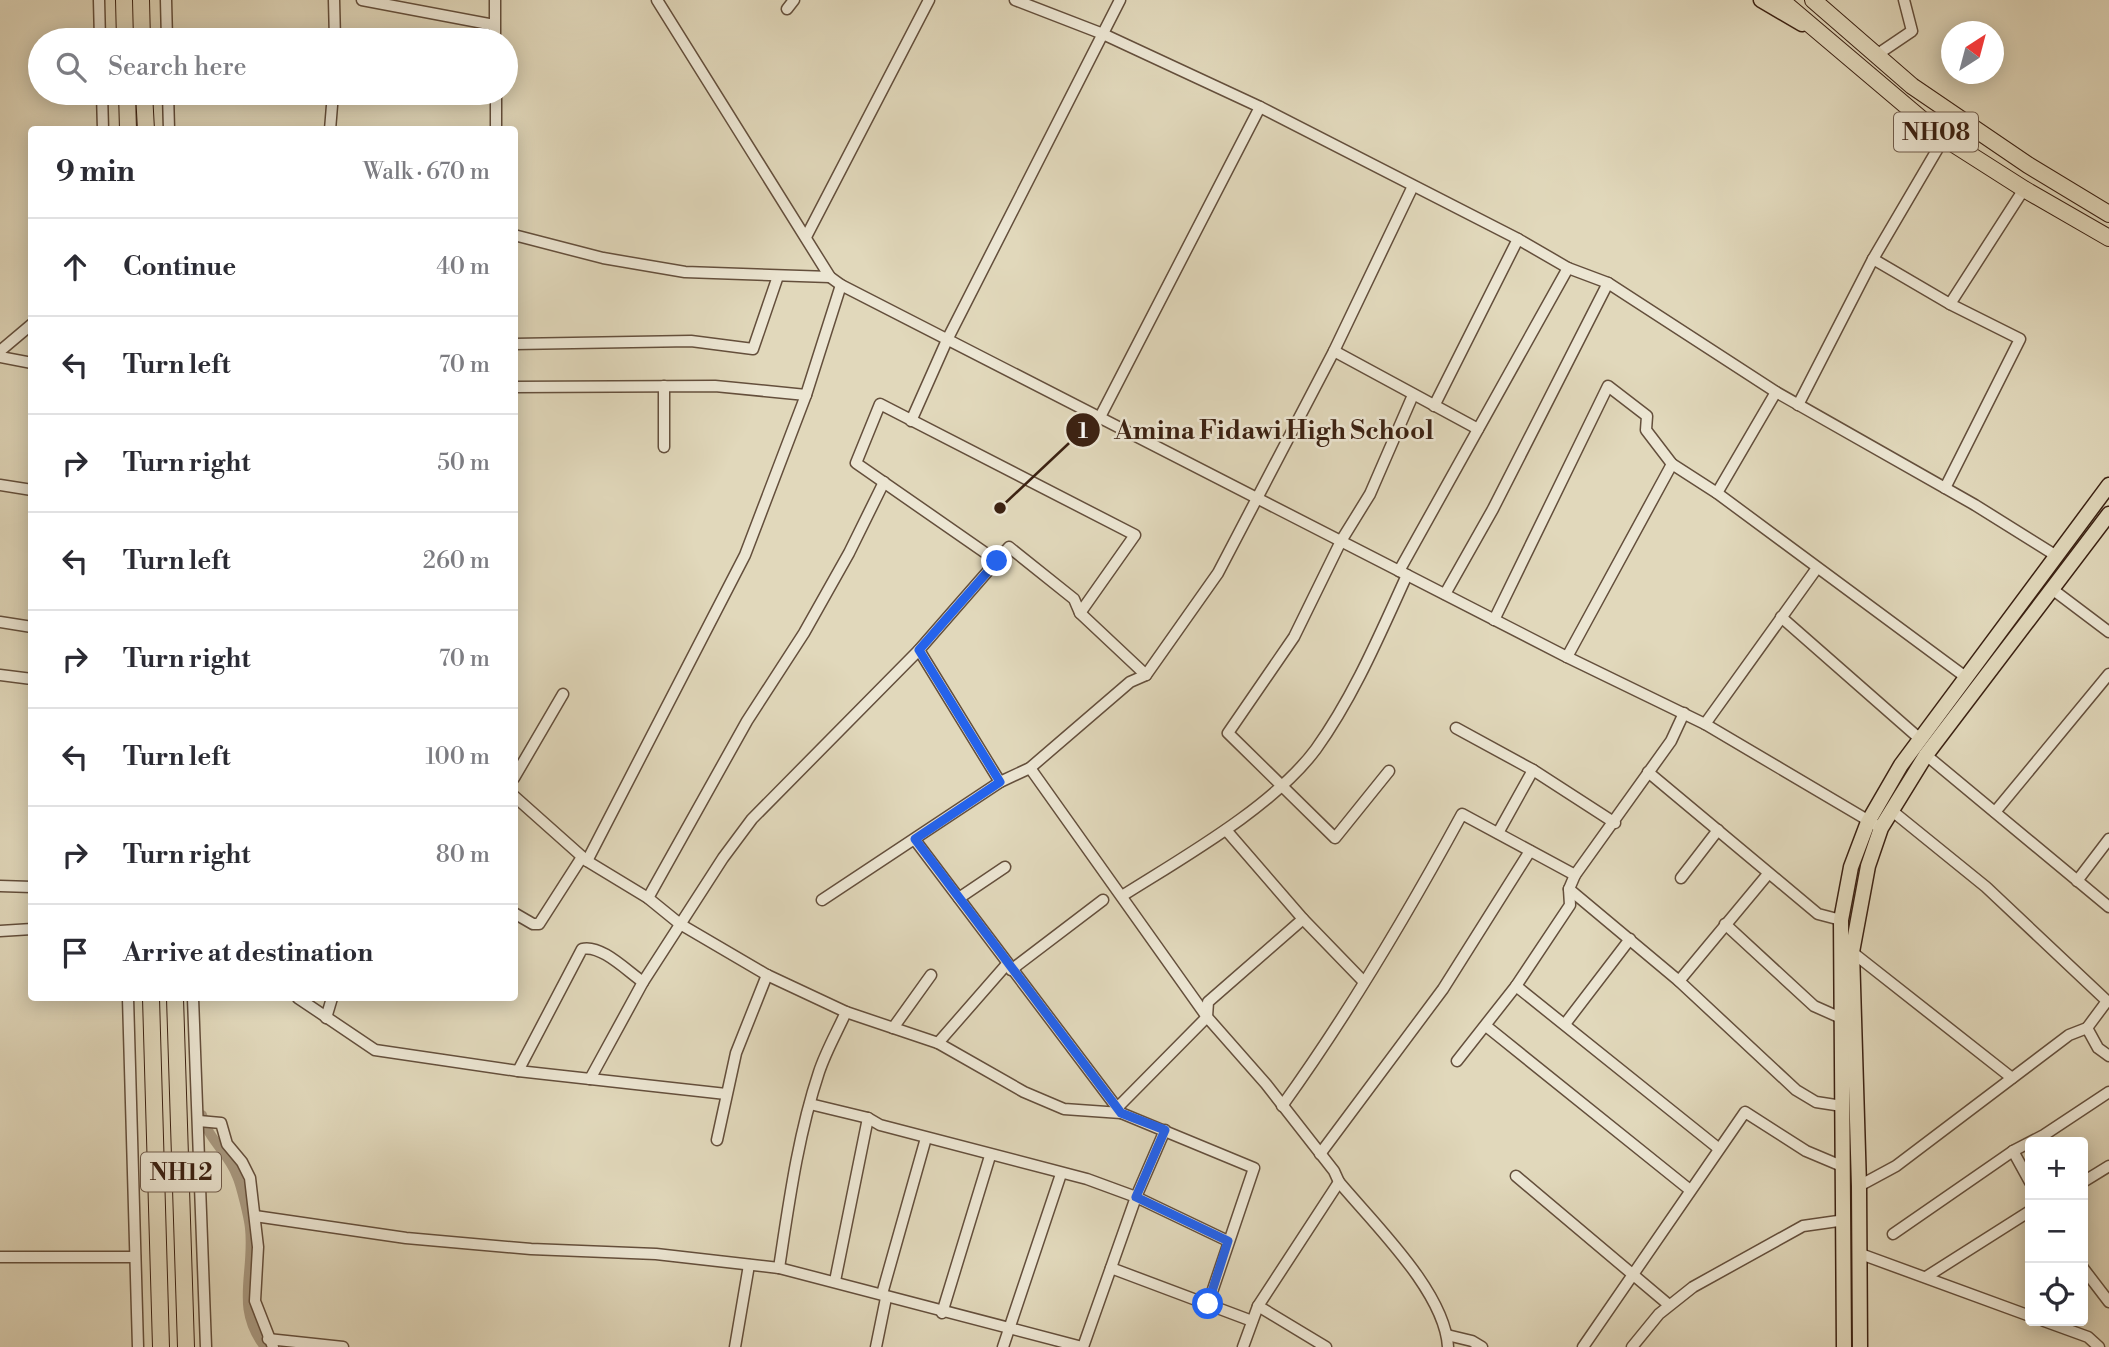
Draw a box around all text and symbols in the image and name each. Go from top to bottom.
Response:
north arrow [1941,21,2004,84]
search box [28,28,518,105]
icon: search [52,48,90,86]
text: Search here [108,51,247,83]
road number: NH08 [1894,113,1978,152]
text: 9 min [56,153,135,191]
text: Walk · 670 m [363,158,490,186]
icon: ahead [56,248,94,286]
text: Continue [123,251,236,283]
text: 40 m [436,253,490,281]
icon: left [56,346,94,384]
text: Turn left [123,349,231,381]
text: 70 m [439,351,490,379]
callout: Amina Fidawi High School [1065,407,1448,454]
text: Amina Fidawi High School [1113,415,1434,447]
text: 1 [1078,419,1088,445]
icon: right [56,444,94,482]
text: Turn right [123,447,251,479]
text: 50 m [437,449,490,477]
icon: left [56,542,94,580]
text: Turn left [123,545,231,577]
route end [981,545,1012,576]
text: 260 m [423,547,490,575]
icon: right [56,640,94,678]
text: Turn right [123,643,251,675]
text: 70 m [439,645,490,673]
icon: left [56,738,94,776]
text: Turn left [123,741,231,773]
text: 100 m [425,743,490,771]
icon: right [56,836,94,874]
text: Turn right [123,839,251,871]
text: 80 m [436,841,490,869]
icon: arrive [56,934,94,972]
text: Arrive at destination [123,937,373,969]
map controls [2025,1137,2088,1326]
button: + [2025,1137,2088,1200]
road number: NH12 [141,1152,221,1191]
button: − [2025,1200,2088,1263]
button: locate [2025,1263,2088,1326]
route start [1192,1288,1223,1319]

